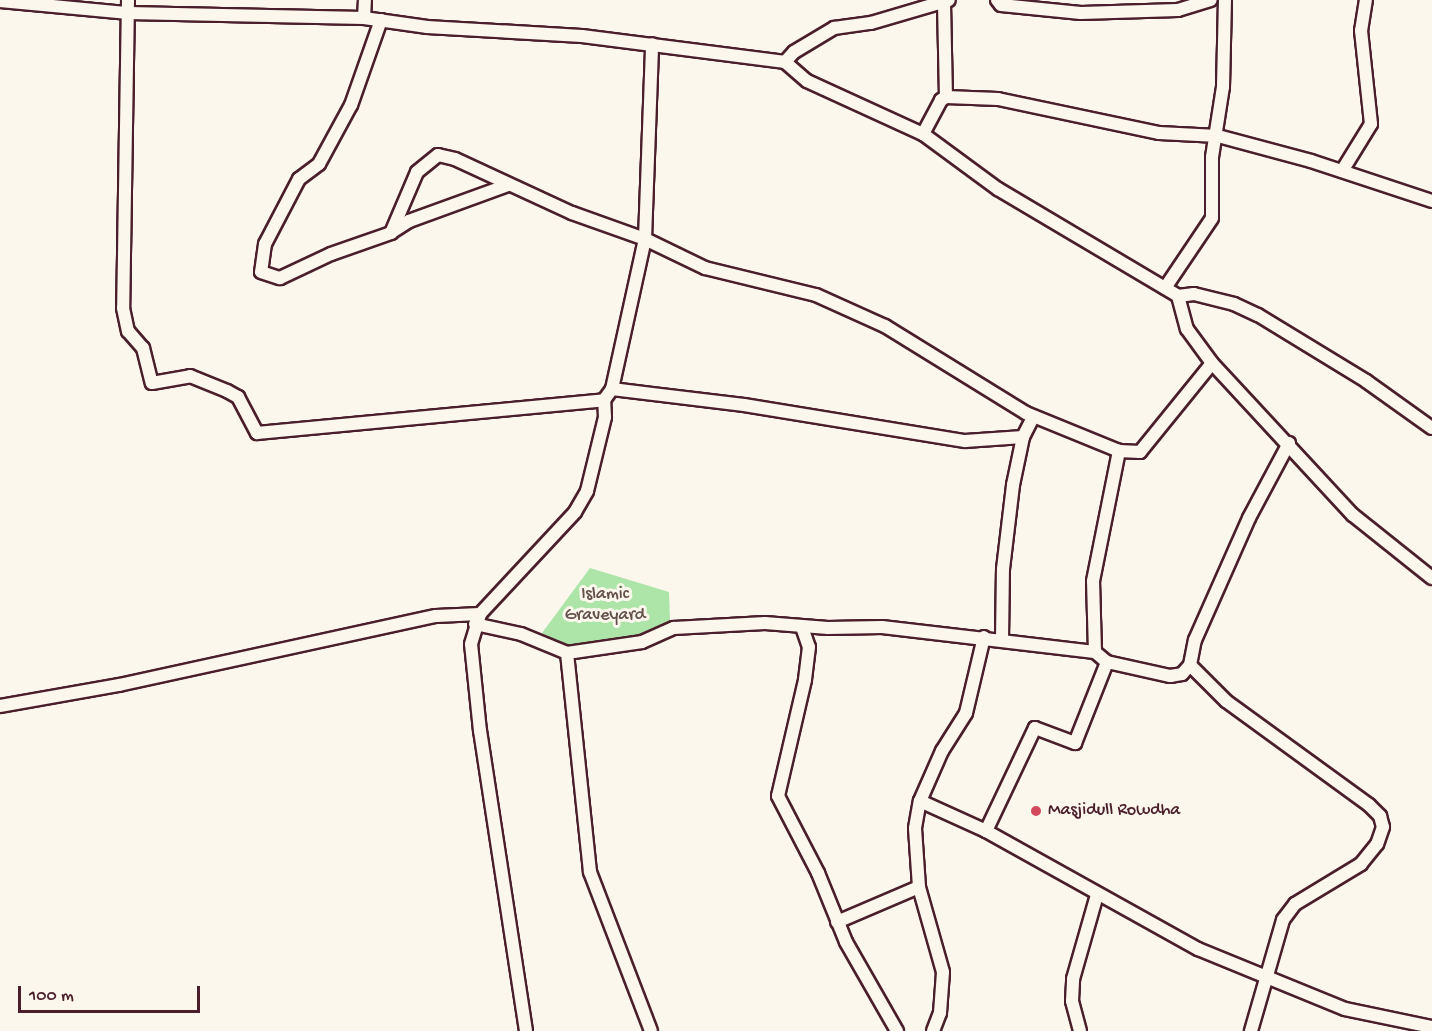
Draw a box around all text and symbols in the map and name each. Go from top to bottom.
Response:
park label: Islamic Graveyard [565,585,645,628]
place label: Masjidull Rowdha [1048,800,1180,822]
marker: Masjidull Rowdha [1029,804,1043,818]
scale bar [21,974,202,1012]
text: 100 m [29,986,74,1007]

